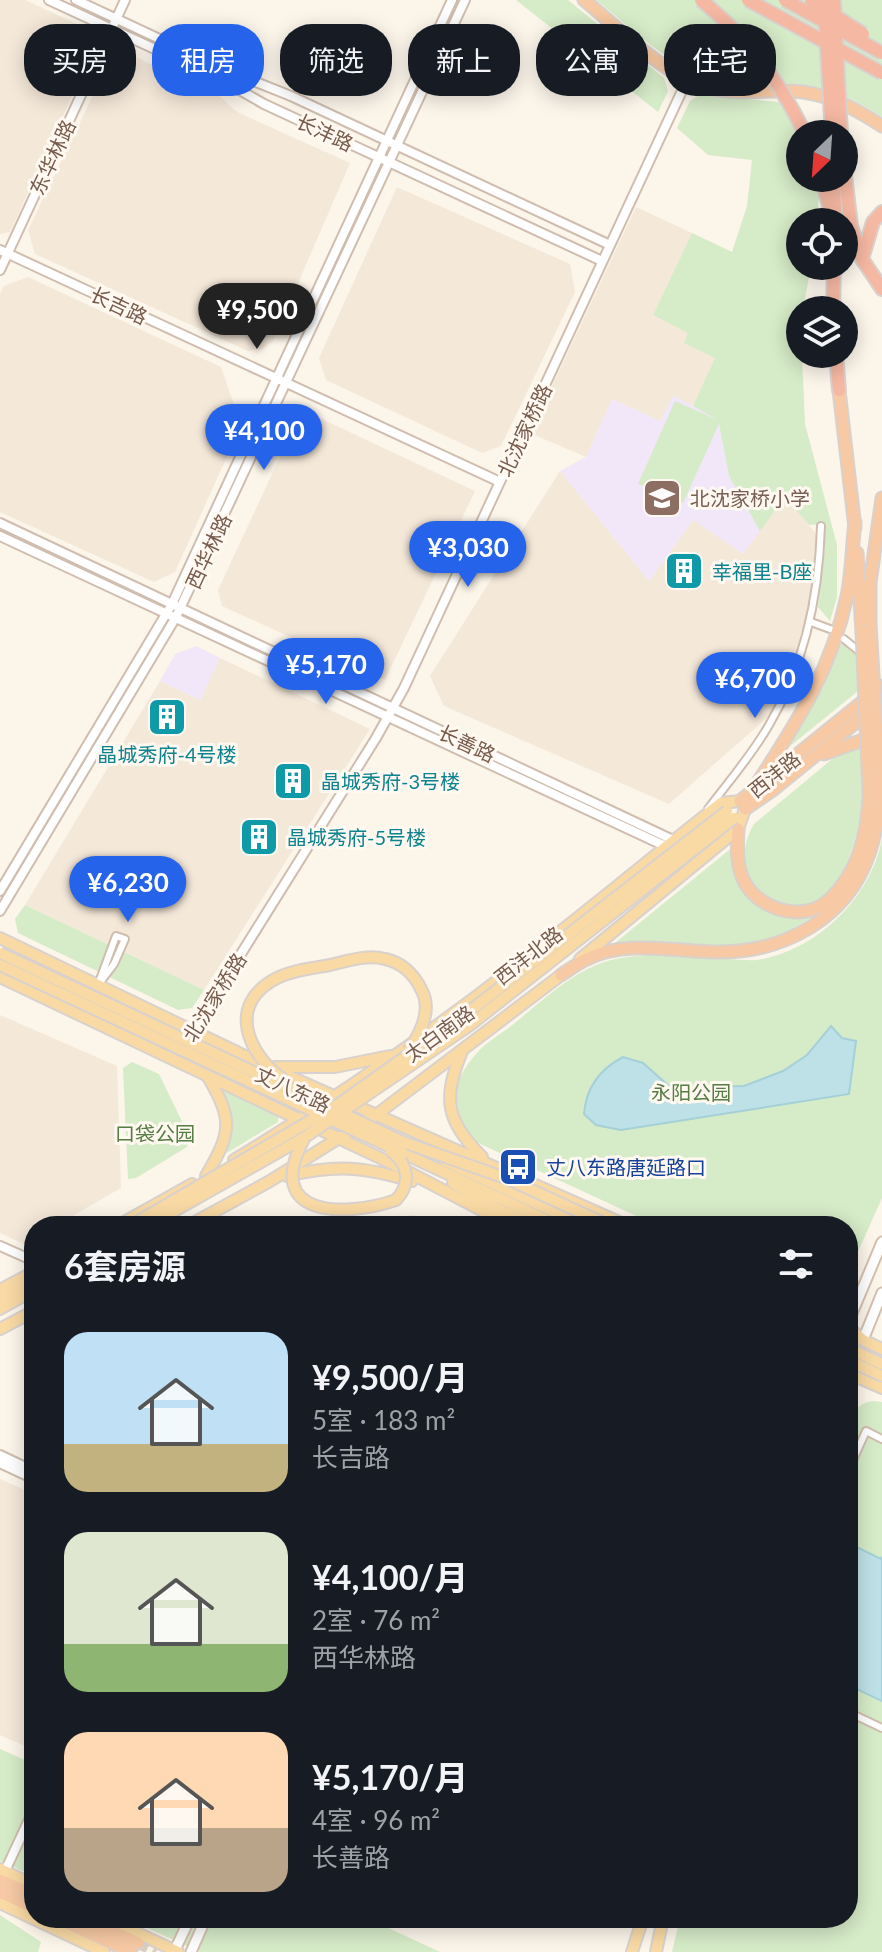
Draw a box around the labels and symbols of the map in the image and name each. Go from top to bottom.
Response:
street label: 长沣路 [293,108,357,156]
street label: 东华林路 [24,116,80,198]
north arrow [786,120,858,192]
street label: 长吉路 [87,281,151,329]
pin: ¥9,500 [192,283,322,351]
street label: 北沈家桥路 [492,380,556,480]
pin: ¥4,100 [199,404,329,472]
school or university icon: 北沈家桥小学 [641,477,683,519]
place label: 北沈家桥小学 [690,486,810,510]
street label: 西华林路 [180,510,236,592]
pin: ¥3,030 [403,521,533,589]
building icon: 幸福里-B座 [663,550,705,592]
place label: 幸福里-B座 [712,559,812,583]
pin: ¥5,170 [261,638,391,706]
pin: ¥6,700 [690,652,820,720]
building icon: 晶城秀府-4号楼 [146,696,188,738]
street label: 长善路 [435,719,499,767]
place label: 晶城秀府-4号楼 [97,742,237,766]
street label: 西沣路 [743,746,805,802]
building icon: 晶城秀府-3号楼 [272,760,314,802]
place label: 晶城秀府-3号楼 [321,769,460,793]
building icon: 晶城秀府-5号楼 [238,816,280,858]
place label: 晶城秀府-5号楼 [287,825,426,849]
pin: ¥6,230 [63,856,193,924]
street label: 西沣北路 [489,921,567,989]
street label: 北沈家桥路 [177,948,251,1046]
street label: 太白南路 [400,1000,478,1066]
street label: 丈八东路 [252,1061,334,1117]
park label: 永阳公园 [651,1080,731,1104]
park label: 口袋公园 [115,1121,195,1145]
bus stop icon: 丈八东路唐延路口 [497,1146,539,1188]
place label: 丈八东路唐延路口 [546,1155,706,1179]

